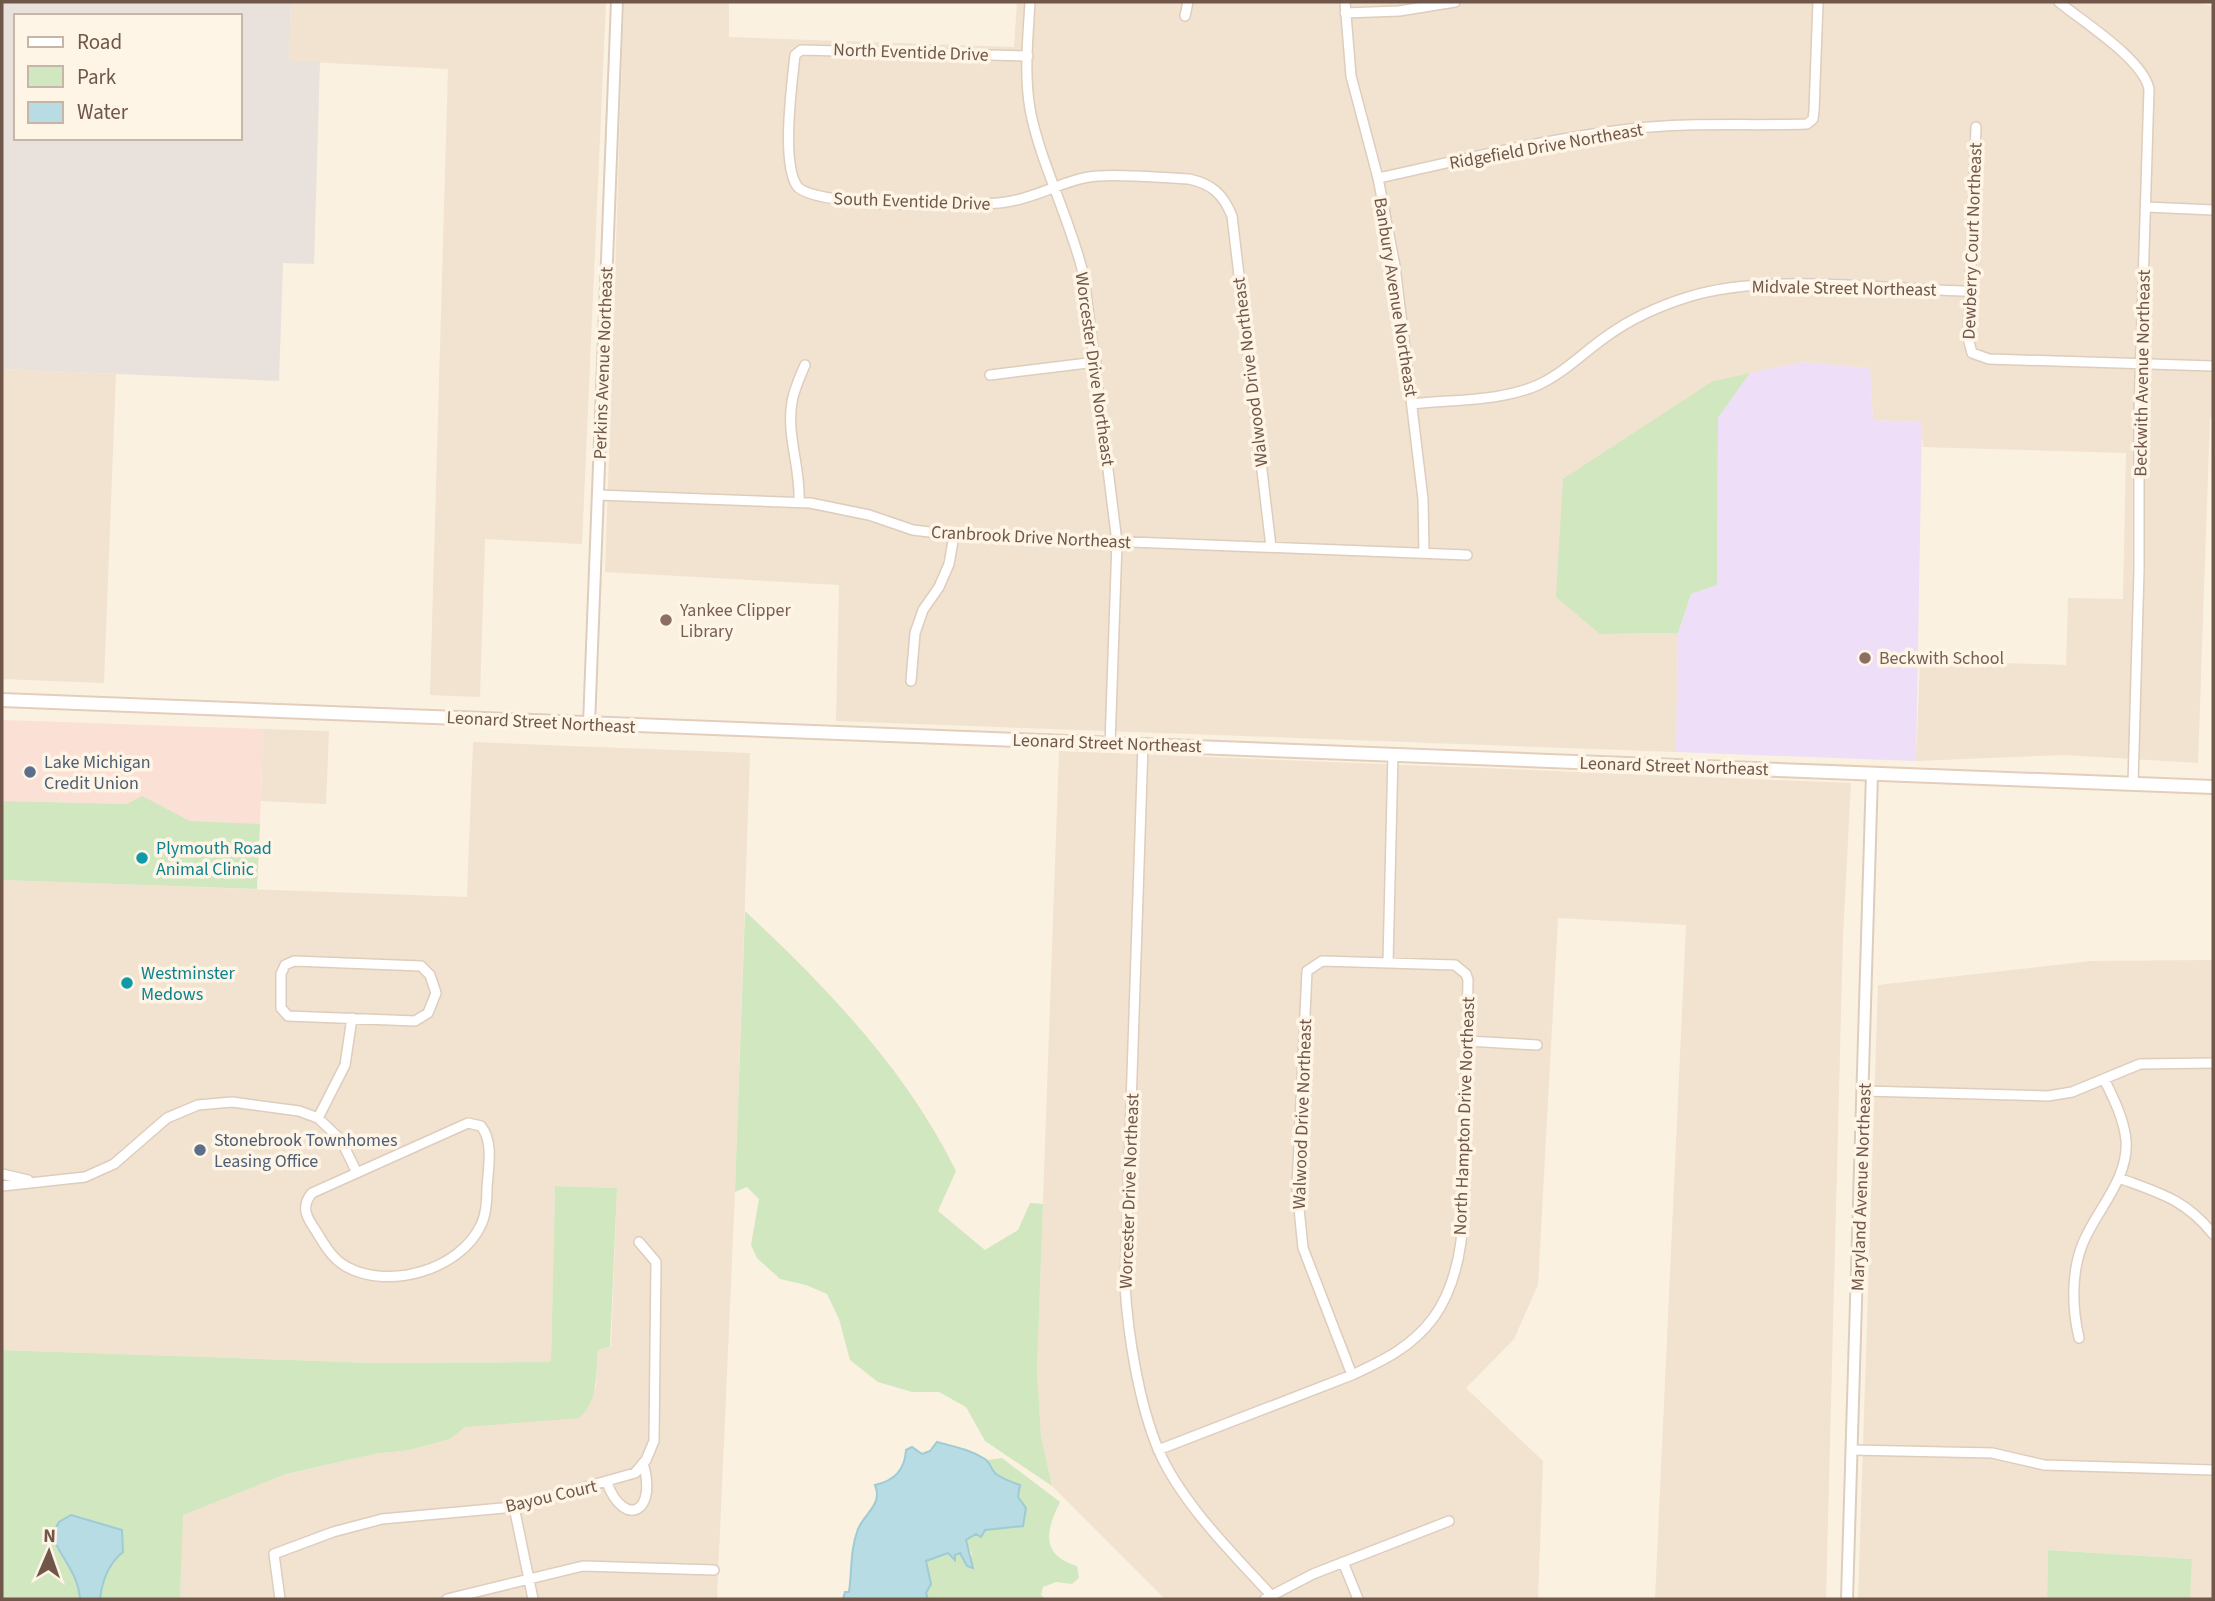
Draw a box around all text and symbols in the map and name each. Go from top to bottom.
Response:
legend [14,14,242,140]
text: Road [77,27,122,57]
street label: North Eventide Drive [833,37,989,68]
text: Park [77,62,117,92]
text: Water [77,97,129,127]
street label: Ridgefield Drive Northeast [1447,117,1645,176]
street label: Dewberry Court Northeast [1957,142,1988,340]
street label: South Eventide Drive [833,186,991,217]
street label: Banbury Avenue Northeast [1367,196,1424,399]
street label: Perkins Avenue Northeast [588,266,619,460]
street label: Beckwith Avenue Northeast [2128,269,2157,477]
street label: Worcester Drive Northeast [1069,270,1120,468]
street label: Midvale Street Northeast [1751,274,1937,303]
street label: Walwood Drive Northeast [1226,276,1275,468]
street label: Cranbrook Drive Northeast [930,520,1132,555]
place label: Yankee Clipper Library [679,598,792,644]
marker: Yankee Clipper Library [658,612,674,628]
place label: Beckwith School [1879,646,2004,671]
marker: Beckwith School [1857,650,1873,666]
street label: Leonard Street Northeast [446,705,636,740]
street label: Leonard Street Northeast [1012,728,1202,759]
place label: Lake Michigan Credit Union [44,750,151,796]
street label: Leonard Street Northeast [1579,751,1769,782]
marker: Lake Michigan Credit Union [22,764,38,780]
place label: Plymouth Road Animal Clinic [156,836,272,882]
marker: Plymouth Road Animal Clinic [134,850,150,866]
place label: Westminster Medows [141,961,235,1007]
marker: Westminster Medows [119,975,135,991]
street label: North Hampton Drive Northeast [1448,996,1481,1236]
street label: Walwood Drive Northeast [1287,1018,1318,1210]
street label: Maryland Avenue Northeast [1845,1083,1878,1291]
street label: Worcester Drive Northeast [1114,1093,1145,1289]
place label: Stonebrook Townhomes Leasing Office [214,1128,397,1174]
marker: Stonebrook Townhomes Leasing Office [192,1142,208,1158]
street label: Bayou Court [503,1474,599,1519]
north arrow [14,1517,84,1587]
text: N [43,1523,56,1550]

